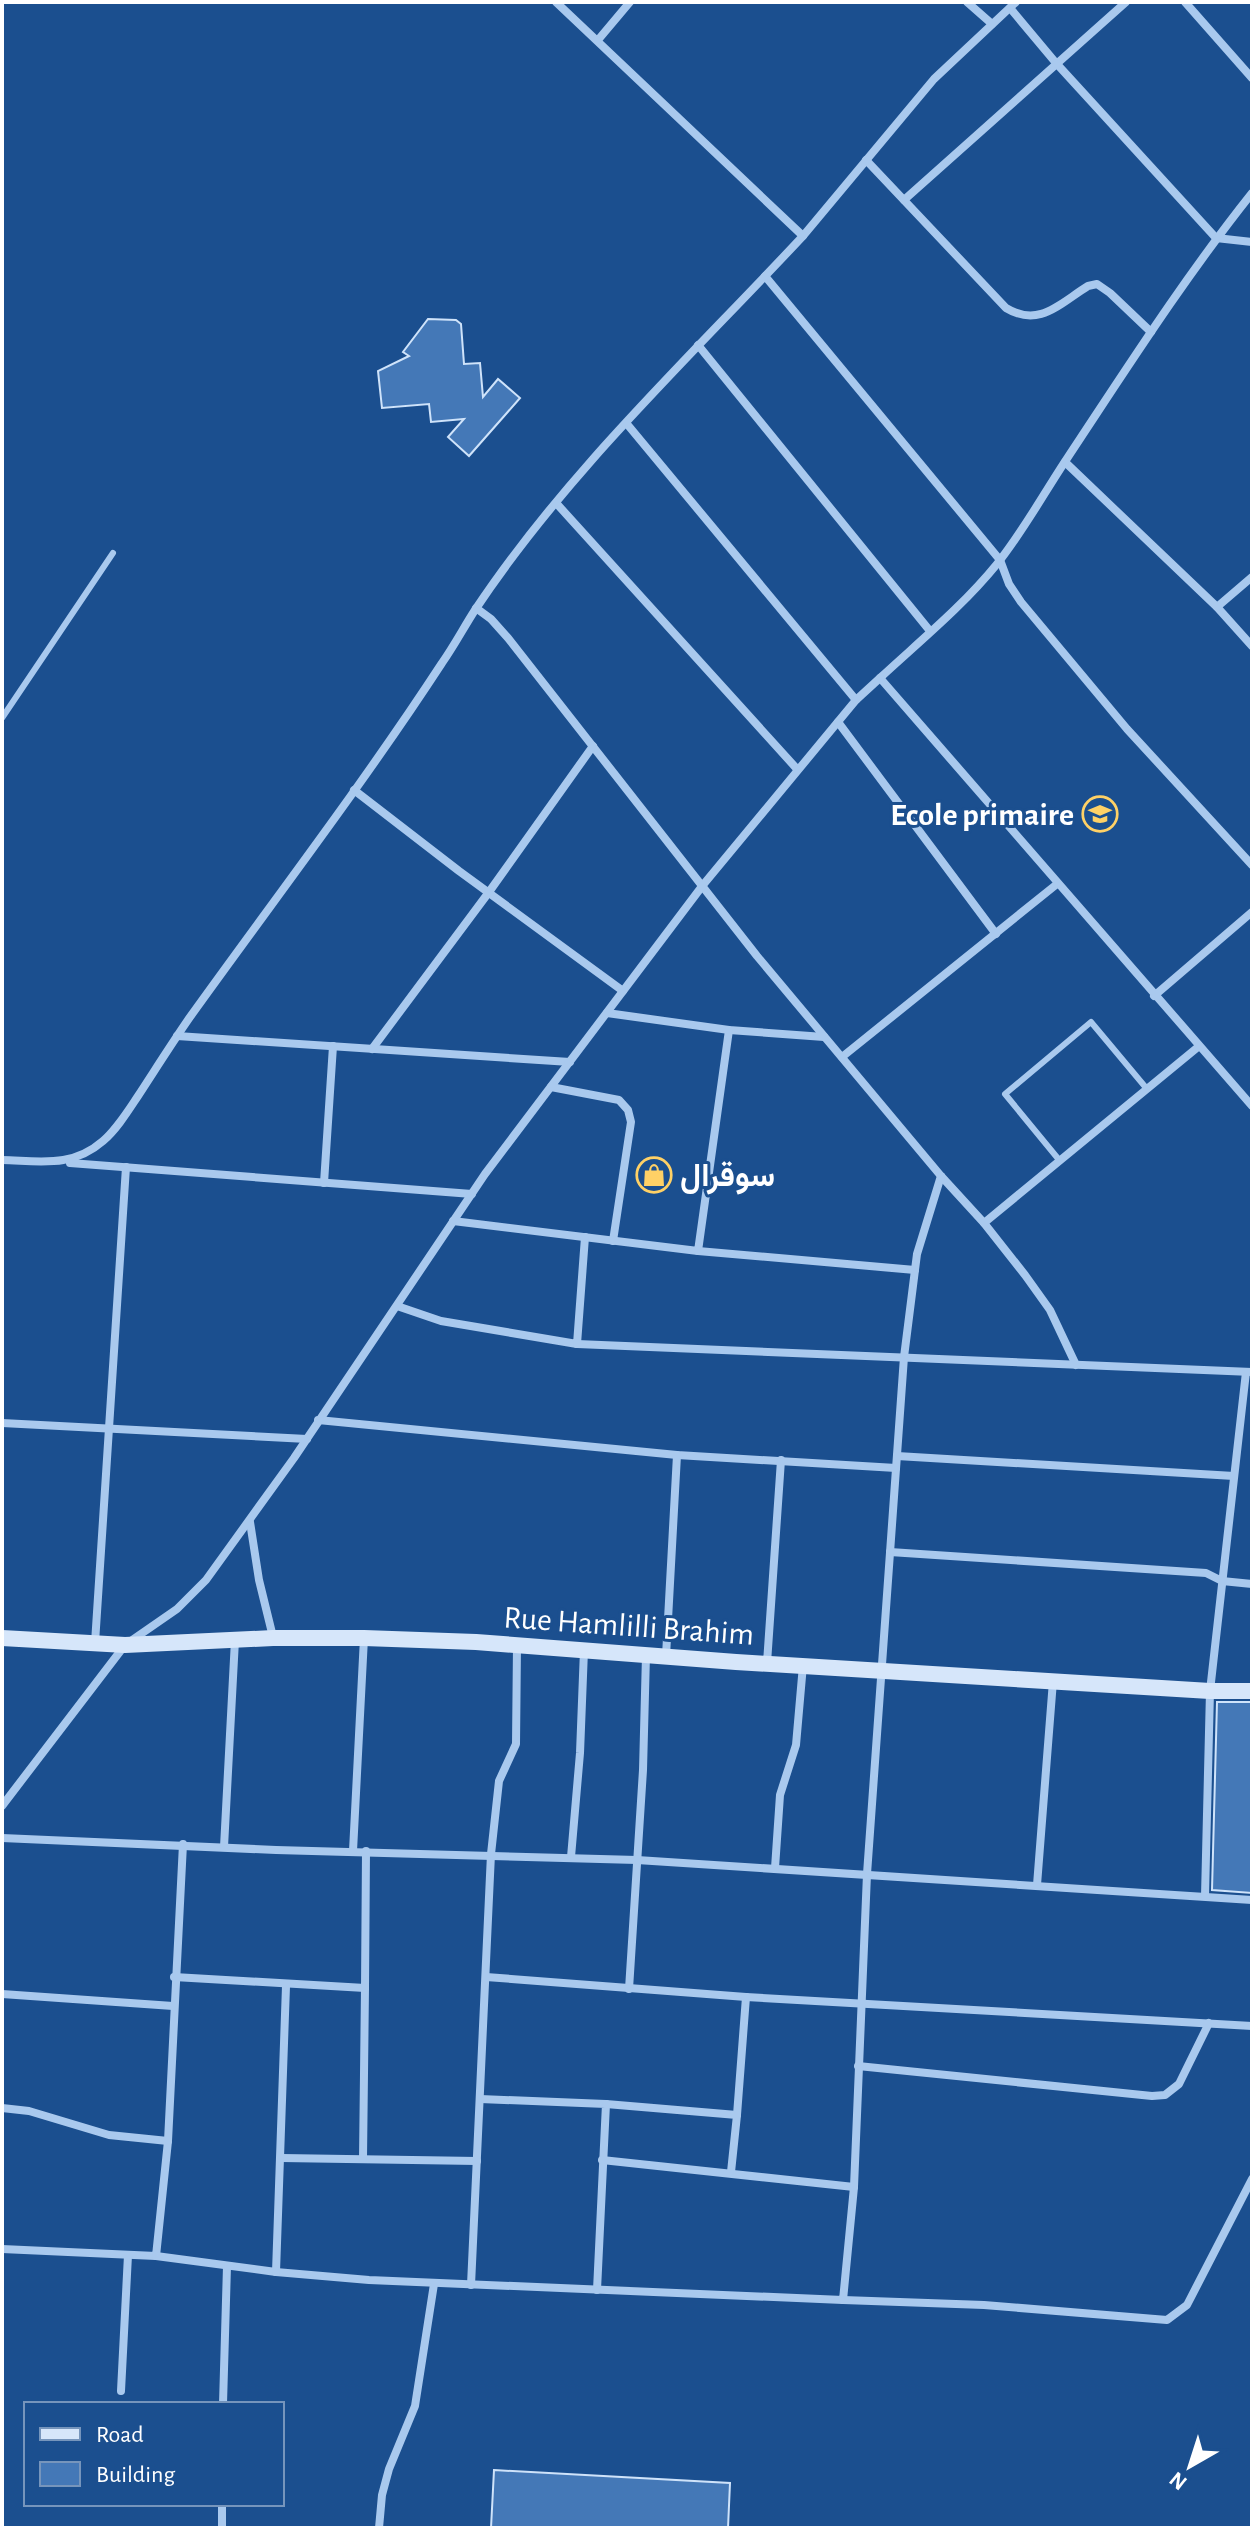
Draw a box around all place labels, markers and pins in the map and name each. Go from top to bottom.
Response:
school or university icon: Ecole primaire [1081,795,1119,833]
place label: Ecole primaire [890,799,1074,831]
shop icon: سوقرال [635,1156,673,1194]
place label: سوقرال [680,1160,775,1195]

